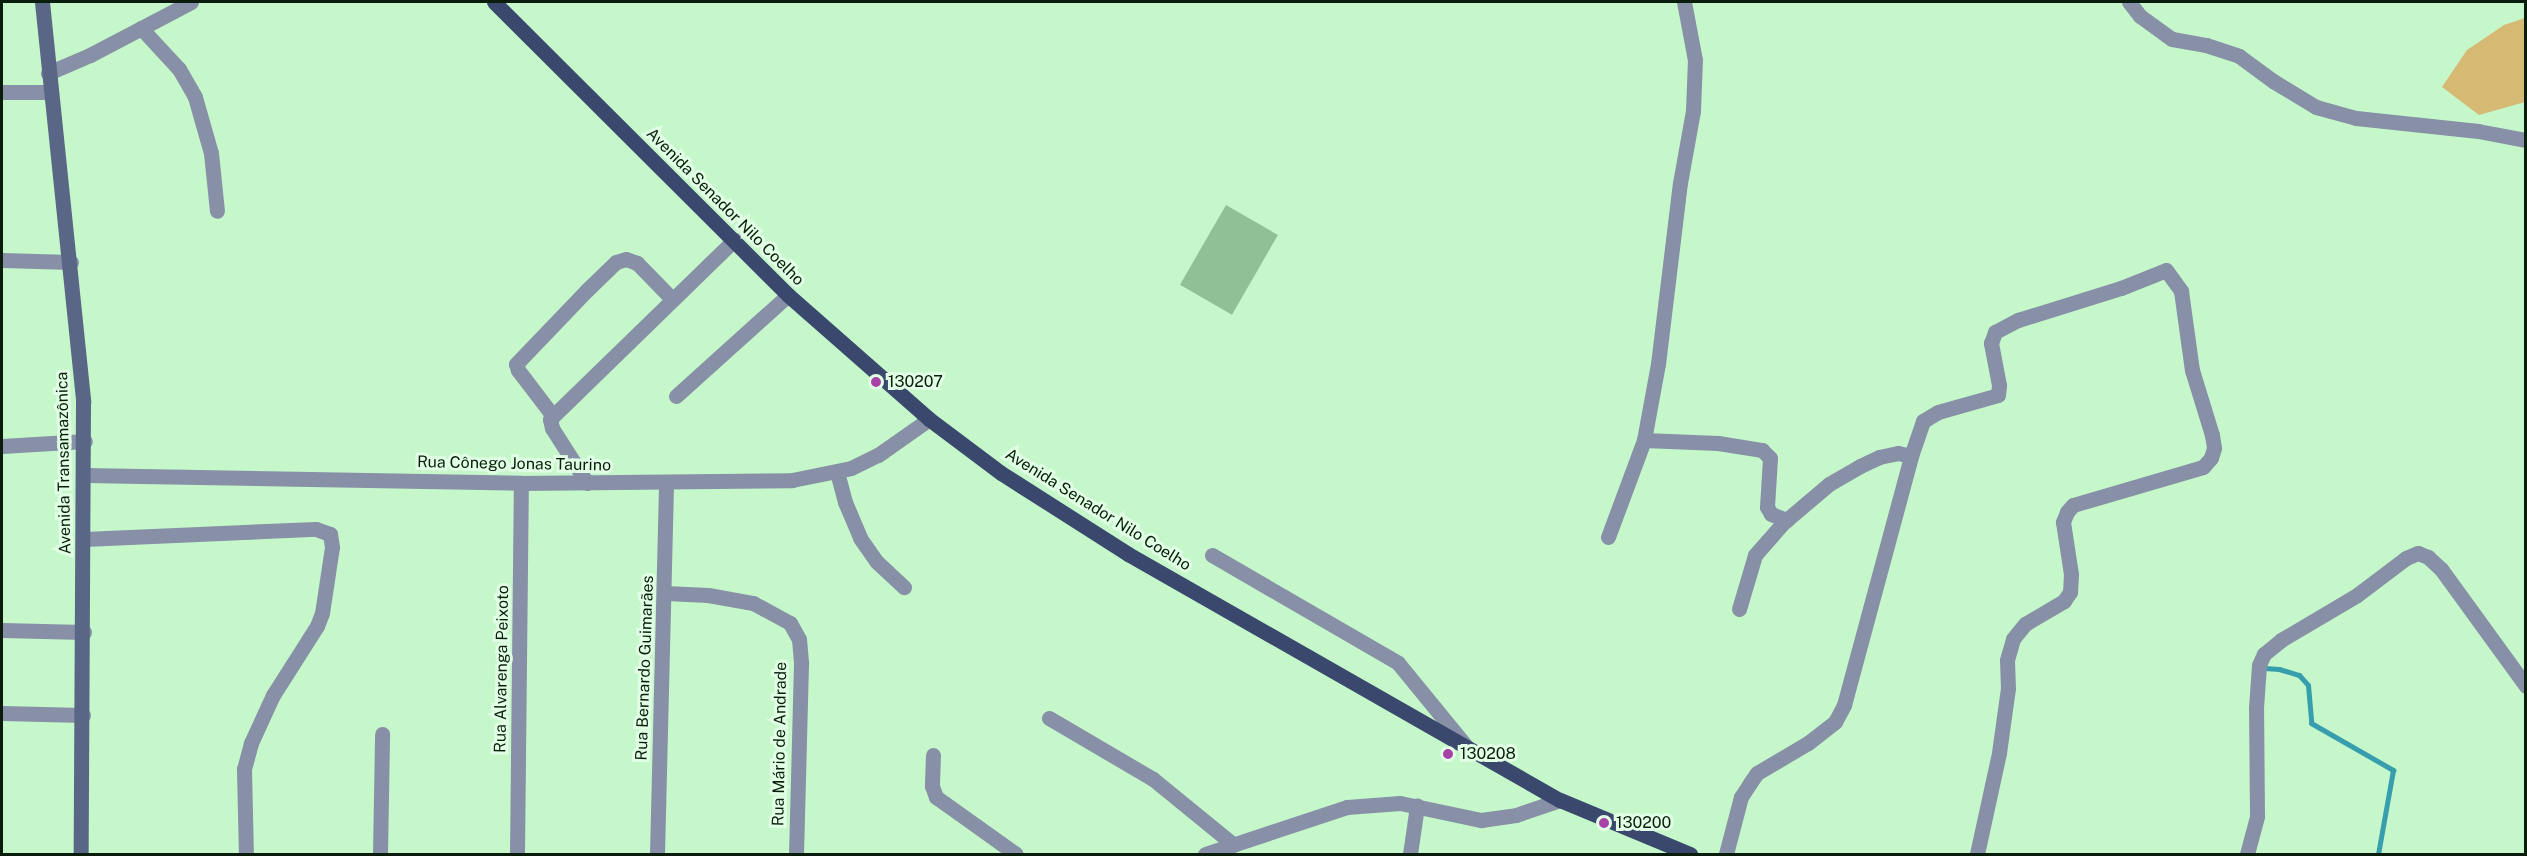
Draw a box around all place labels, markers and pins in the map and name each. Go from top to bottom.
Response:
place label: 130207 [888,372,943,392]
marker: 130207 [869,375,883,389]
place label: 130208 [1460,744,1516,764]
marker: 130208 [1441,747,1455,761]
place label: 130200 [1616,813,1671,833]
marker: 130200 [1597,816,1611,830]

